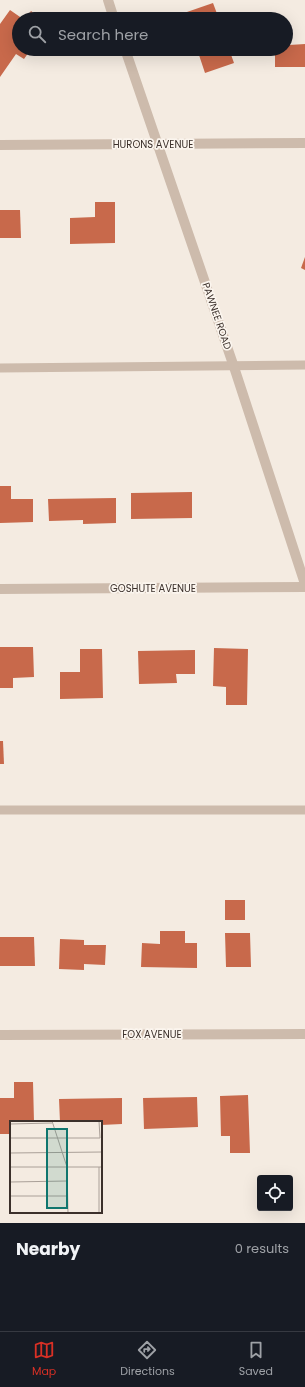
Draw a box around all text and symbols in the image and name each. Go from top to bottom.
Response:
search box [12,12,293,56]
icon: search [26,23,48,45]
text: Search here [58,24,148,45]
street label: HURONS AVENUE [113,137,193,152]
street label: PAWNEE ROAD [199,280,235,352]
street label: GOSHUTE AVENUE [110,581,196,596]
street label: FOX AVENUE [122,1027,182,1042]
inset map [10,1121,102,1213]
map controls [257,1175,293,1211]
button: locate [257,1175,293,1211]
text: Nearby [16,1237,80,1261]
text: 0 results [235,1239,289,1258]
tab: Map [32,1339,56,1380]
tab: Directions [120,1339,175,1380]
tab: Saved [239,1339,273,1380]

